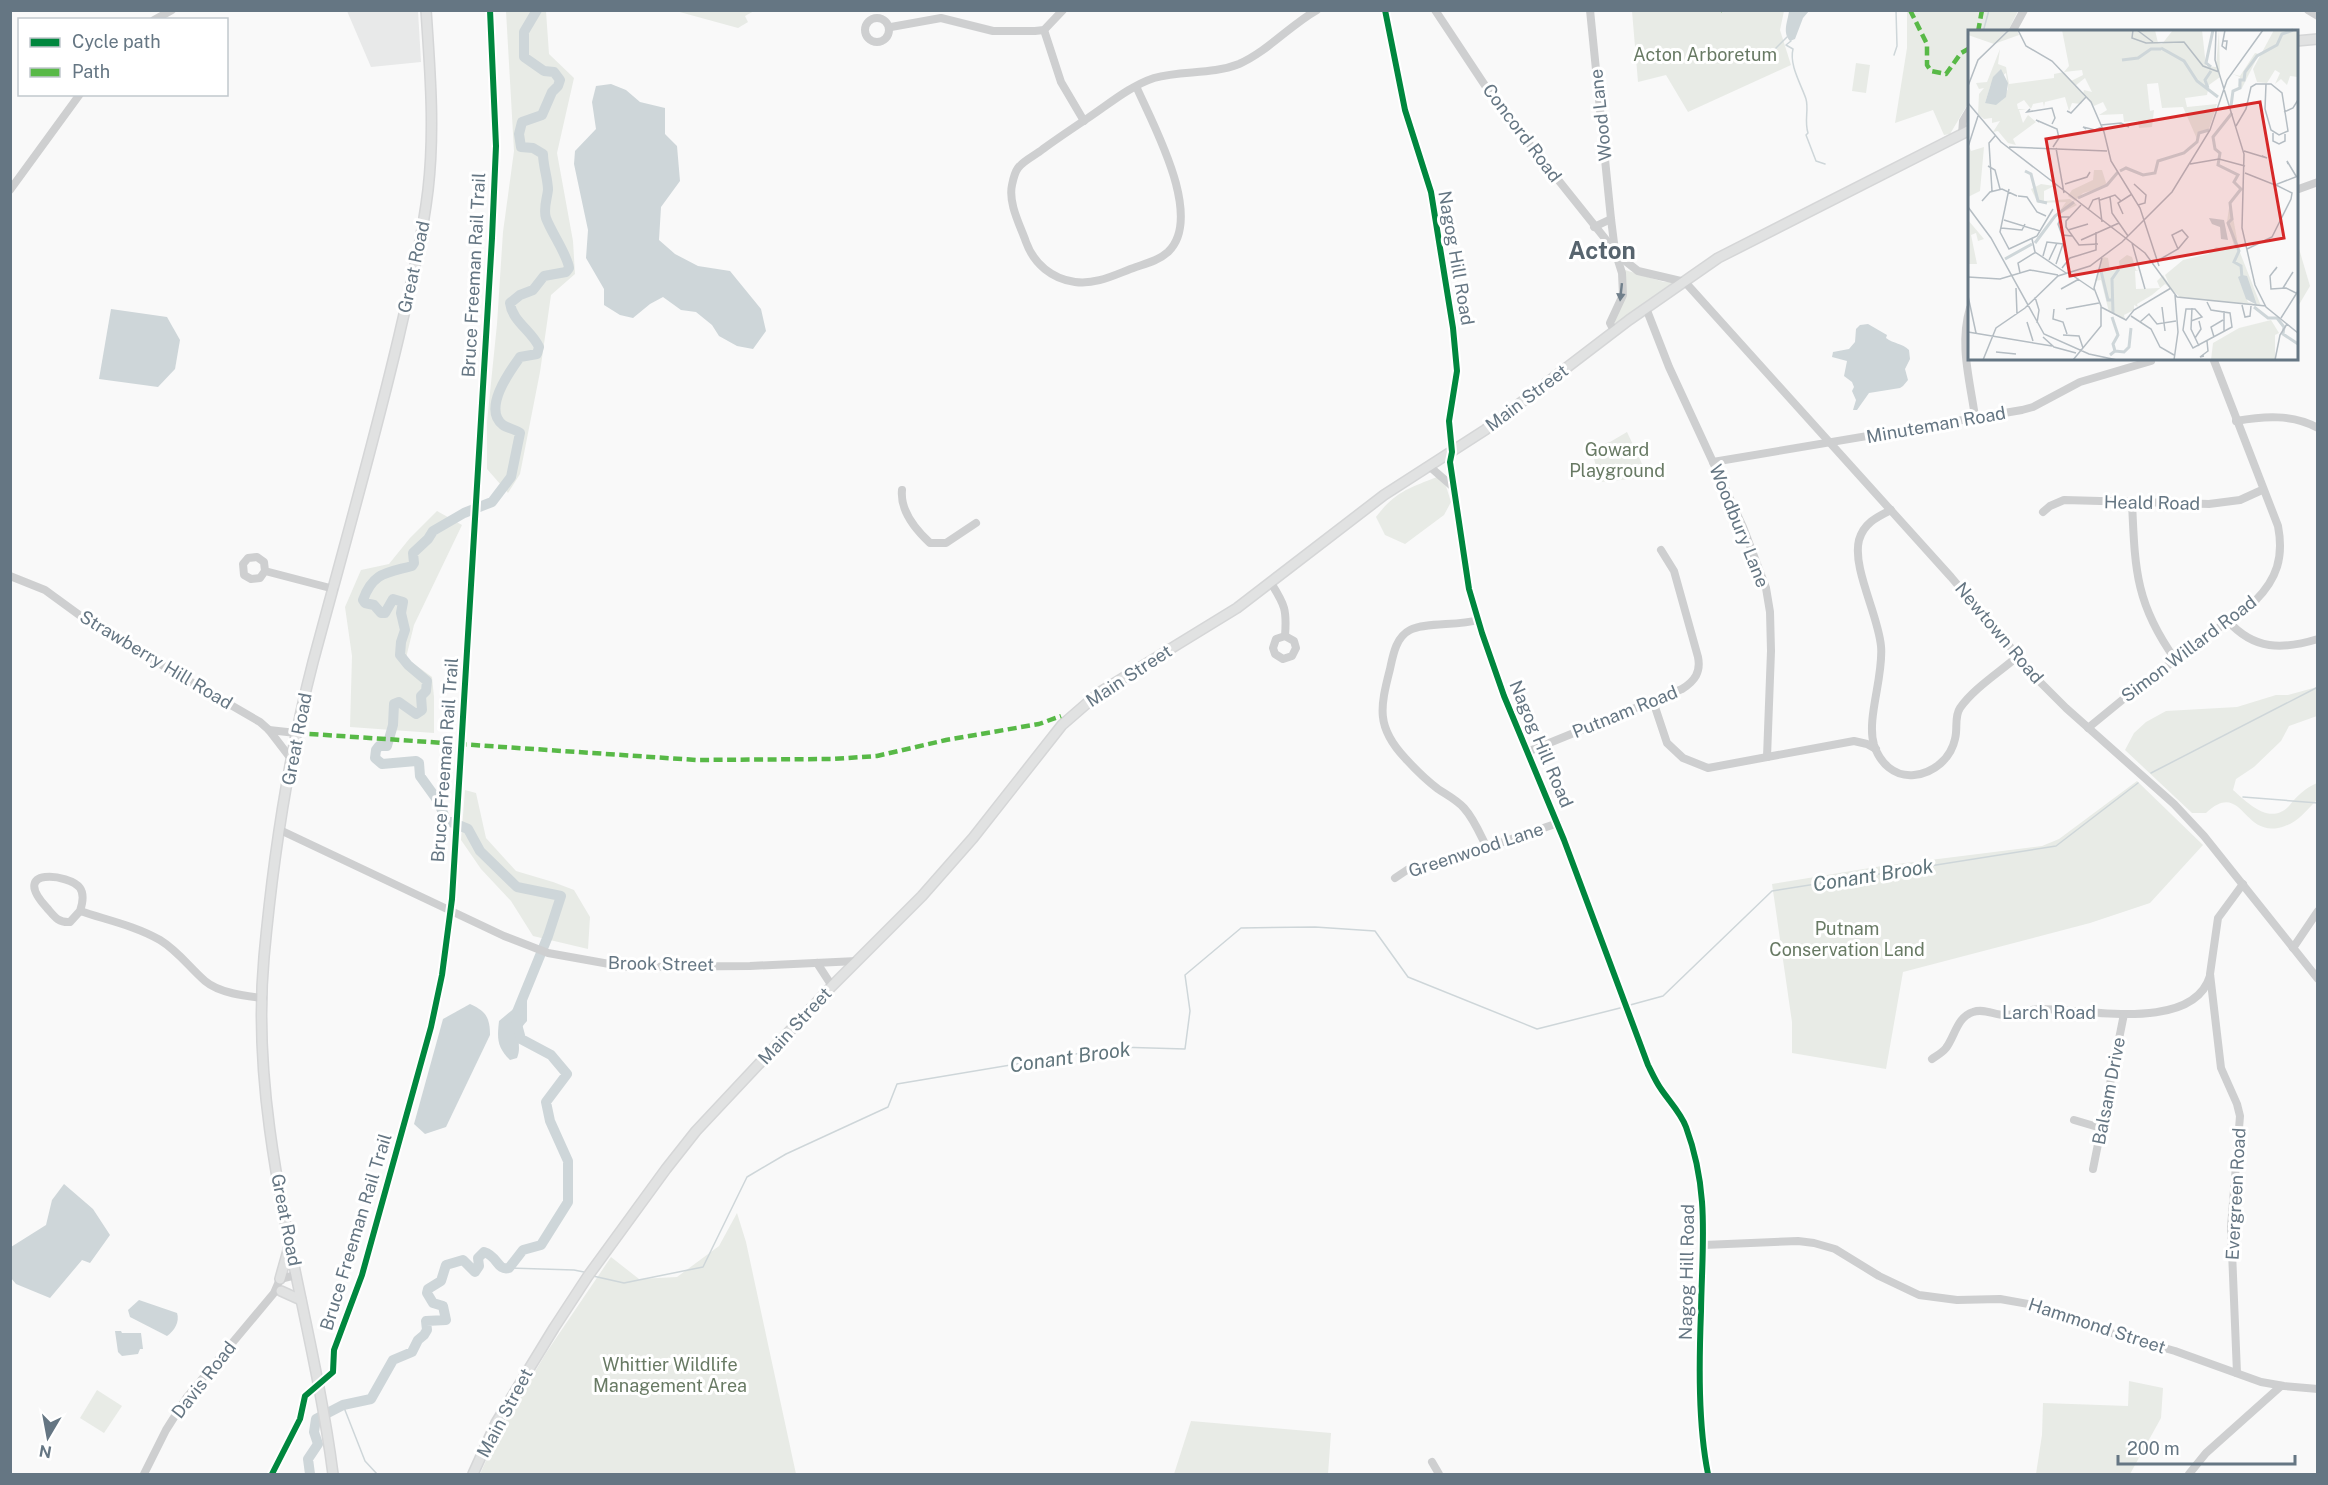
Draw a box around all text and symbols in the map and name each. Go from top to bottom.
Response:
legend [18,18,228,96]
inset map [1968,30,2298,360]
text: Cycle path [72,31,161,52]
park label: Acton Arboretum [1633,44,1777,65]
text: Path [72,61,110,82]
street label: Wood Lane [1585,68,1616,162]
street label: Concord Road [1479,79,1566,186]
street label: Bruce Freeman Rail Trail [458,172,489,378]
street label: Nagog Hill Road [1434,189,1479,327]
street label: Great Road [393,219,434,315]
district label: Acton [1568,236,1636,264]
one-way arrow [1617,283,1626,302]
street label: Main Street [1481,360,1572,435]
street label: Minuteman Road [1865,402,2007,447]
park label: Goward Playground [1569,439,1665,481]
street label: Woodbury Lane [1705,461,1774,590]
street label: Heald Road [2104,491,2200,514]
street label: Newtown Road [1951,578,2048,688]
street label: Simon Willard Road [2117,591,2260,706]
street label: Strawberry Hill Road [76,606,236,713]
street label: Main Street [1082,640,1175,711]
street label: Bruce Freeman Rail Trail [427,657,462,863]
street label: Nagog Hill Road [1505,677,1578,811]
street label: Putnam Road [1569,681,1681,742]
street label: Great Road [277,691,316,787]
street label: Greenwood Lane [1406,818,1546,881]
water label: Conant Brook [1811,854,1935,896]
park label: Putnam Conservation Land [1769,918,1925,960]
street label: Brook Street [608,952,714,975]
street label: Main Street [754,983,836,1069]
street label: Larch Road [2002,1002,2096,1023]
street label: Balsam Drive [2088,1035,2129,1147]
water label: Conant Brook [1008,1037,1132,1077]
street label: Evergreen Road [2222,1127,2249,1261]
street label: Bruce Freeman Rail Trail [315,1131,396,1333]
street label: Great Road [267,1172,306,1268]
street label: Nagog Hill Road [1675,1204,1698,1340]
street label: Hammond Street [2026,1293,2168,1358]
street label: Davis Road [167,1337,240,1422]
park label: Whittier Wildlife Management Area [593,1354,747,1396]
street label: Main Street [472,1365,537,1461]
north arrow [18,1407,78,1467]
scale bar [2118,1428,2295,1466]
text: 200 m [2127,1438,2180,1459]
text: N [38,1441,53,1462]

